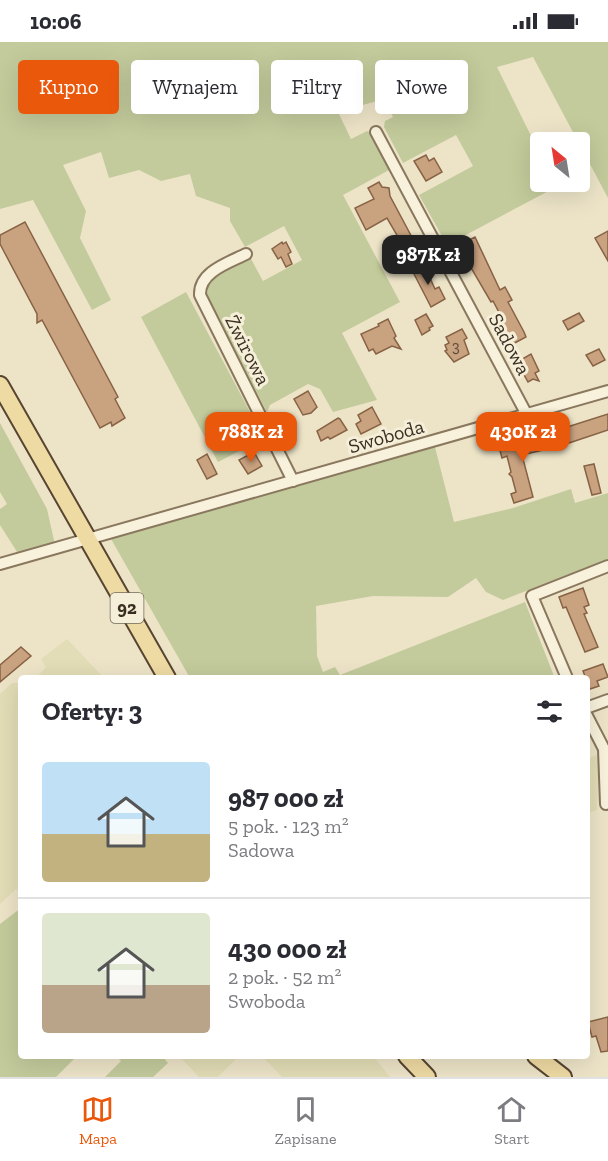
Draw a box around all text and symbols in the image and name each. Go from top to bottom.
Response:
text: 10:06 [30,8,81,35]
chip: Kupno [18,60,119,114]
chip: Wynajem [131,60,259,114]
chip: Filtry [271,60,363,114]
chip: Nowe [375,60,468,114]
north arrow [530,132,590,192]
map controls [530,132,590,192]
pin: 987K zł [373,235,483,286]
text: 987K zł [396,242,460,266]
street label: Sadowa [484,309,536,379]
street label: Żwirowa [220,311,276,389]
house number: 3 [452,337,460,356]
pin: 788K zł [196,412,306,463]
pin: 430K zł [468,412,578,463]
street label: Swoboda [345,414,427,458]
text: 788K zł [219,419,283,443]
text: 430K zł [490,419,556,443]
road number: 92 [110,593,144,623]
text: Oferty: 3 [42,695,142,727]
icon: filters [533,695,566,728]
text: 987 000 zł [228,782,343,814]
icon: home [90,786,162,858]
text: 5 pok. · 123 m² [228,814,349,838]
text: Sadowa [228,838,294,862]
text: 430 000 zł [228,933,346,965]
icon: home [90,937,162,1009]
text: 2 pok. · 52 m² [228,965,341,989]
text: Swoboda [228,989,305,1013]
tab: Mapa [79,1093,117,1148]
tab: Zapisane [275,1093,337,1148]
tab: Start [494,1093,529,1148]

